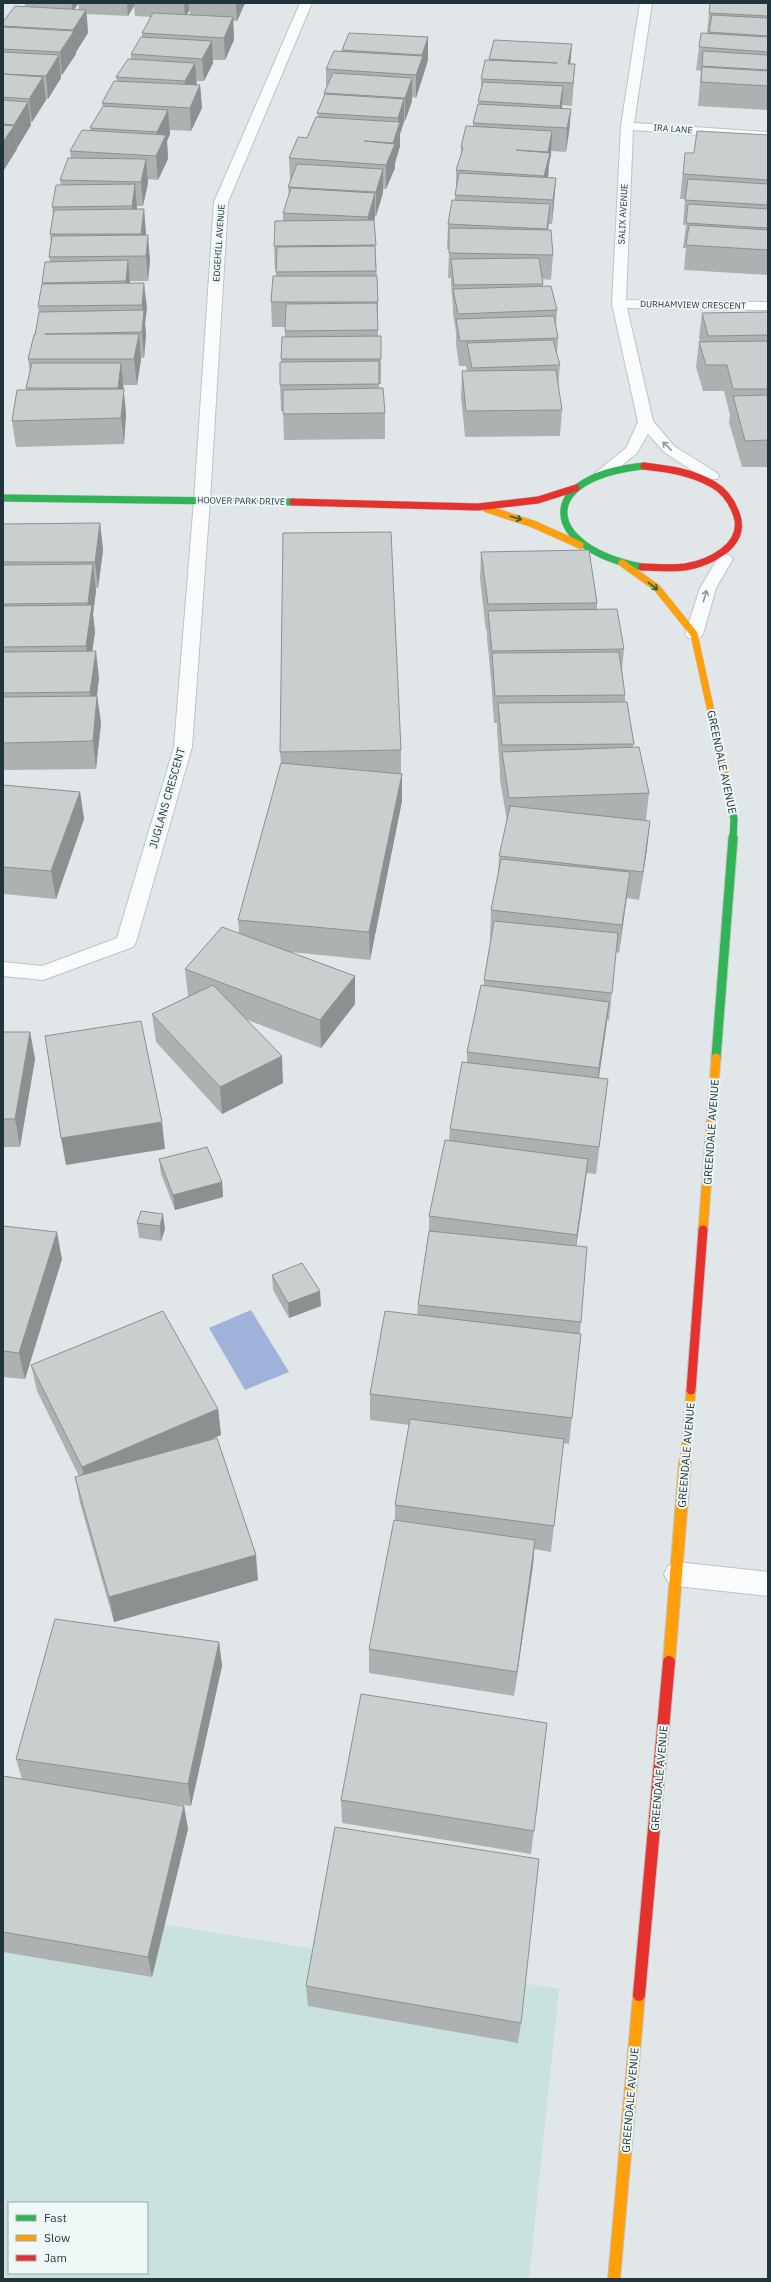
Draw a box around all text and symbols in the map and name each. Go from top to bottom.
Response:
street label: IRA LANE [653,122,693,135]
street label: SALIX AVENUE [615,183,630,245]
street label: EDGEHILL AVENUE [210,204,227,282]
street label: DURHAMVIEW CRESCENT [640,298,746,311]
one-way arrow [662,441,672,451]
street label: HOOVER PARK DRIVE [197,494,285,507]
one-way arrow [509,515,521,523]
one-way arrow [648,582,659,590]
one-way arrow [702,590,709,603]
street label: GREENDALE AVENUE [704,709,740,815]
street label: JUGLANS CRESCENT [146,745,188,850]
street label: GREENDALE AVENUE [700,1079,722,1185]
street label: GREENDALE AVENUE [674,1402,698,1508]
street label: GREENDALE AVENUE [647,1725,671,1831]
street label: GREENDALE AVENUE [618,2047,642,2153]
legend [8,2202,148,2274]
text: Fast [44,2210,67,2225]
text: Slow [44,2230,70,2245]
text: Jam [44,2250,67,2265]

